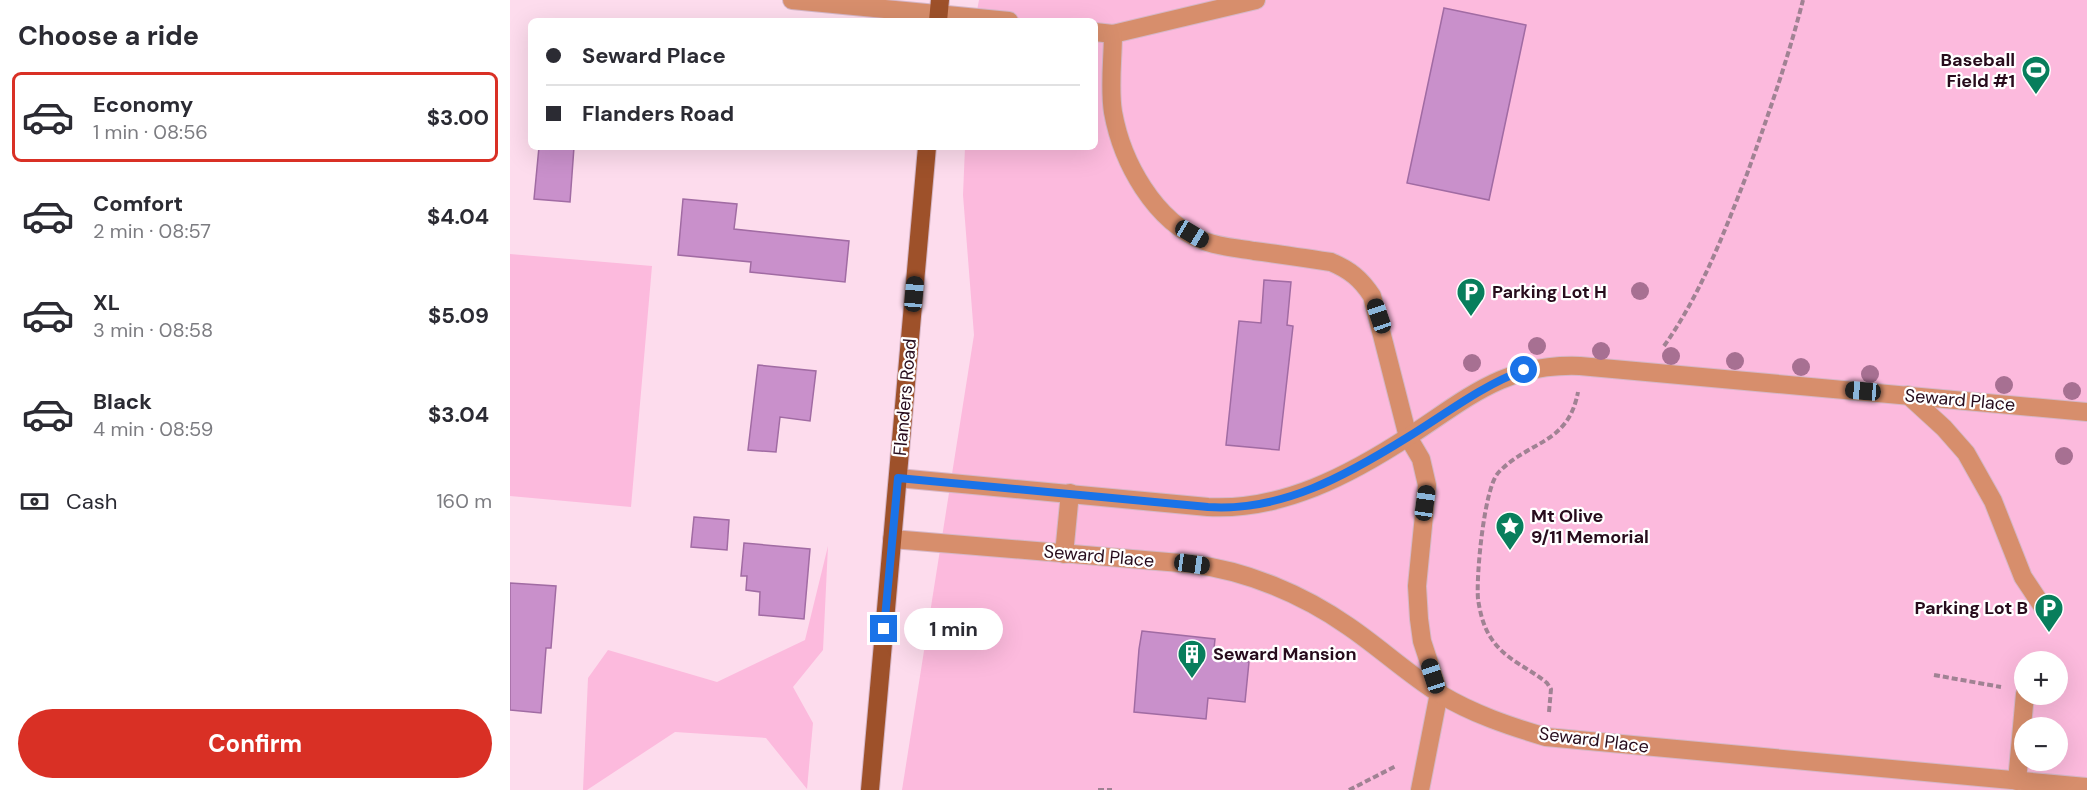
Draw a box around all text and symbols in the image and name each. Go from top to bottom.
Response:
text: Choose a ride [18,18,199,53]
text: Seward Place [582,41,726,70]
place label: Baseball Field #1 [1941,48,2015,93]
sports icon: Baseball Field #1 [2020,54,2052,96]
icon: car [21,90,75,144]
text: Economy [93,90,193,119]
text: Flanders Road [582,99,734,128]
text: $3.00 [427,103,489,132]
text: 1 min · 08:56 [93,119,208,145]
icon: car [21,189,75,243]
text: Comfort [93,189,183,218]
text: $4.04 [427,202,489,231]
car [1172,217,1212,251]
text: 2 min · 08:57 [93,218,211,244]
car [903,275,925,313]
parking icon: Parking Lot H [1455,276,1487,318]
place label: Parking Lot H [1492,280,1607,304]
icon: car [21,288,75,342]
text: XL [93,288,120,317]
car [1365,296,1393,336]
text: $5.09 [428,301,489,330]
text: 3 min · 08:58 [93,317,213,343]
street label: Flanders Road [888,337,922,457]
route start [1510,356,1537,383]
car [1844,380,1882,402]
street label: Seward Place [1904,383,2016,417]
icon: car [21,387,75,441]
text: Black [93,387,152,416]
text: $3.04 [428,400,489,429]
text: 4 min · 08:59 [93,416,213,442]
car [1414,484,1436,522]
icon: cash [18,485,51,518]
text: Cash [66,487,117,516]
text: 160 m [436,488,492,514]
place label: Mt Olive 9/11 Memorial [1531,504,1649,549]
place icon: Mt Olive 9/11 Memorial [1494,510,1526,552]
street label: Seward Place [1043,539,1155,573]
car [1173,553,1211,575]
parking icon: Parking Lot B [2033,592,2065,634]
place label: Parking Lot B [1914,596,2028,620]
callout: 1 min [905,608,1004,650]
route end [870,615,897,642]
text: 1 min [929,616,978,642]
building icon: Seward Mansion [1176,638,1208,680]
place label: Seward Mansion [1213,642,1357,666]
map controls [2014,651,2068,771]
button: + [2014,651,2068,705]
car [1419,656,1447,696]
button: Confirm [18,709,492,778]
button: − [2014,717,2068,771]
street label: Seward Place [1538,721,1650,759]

